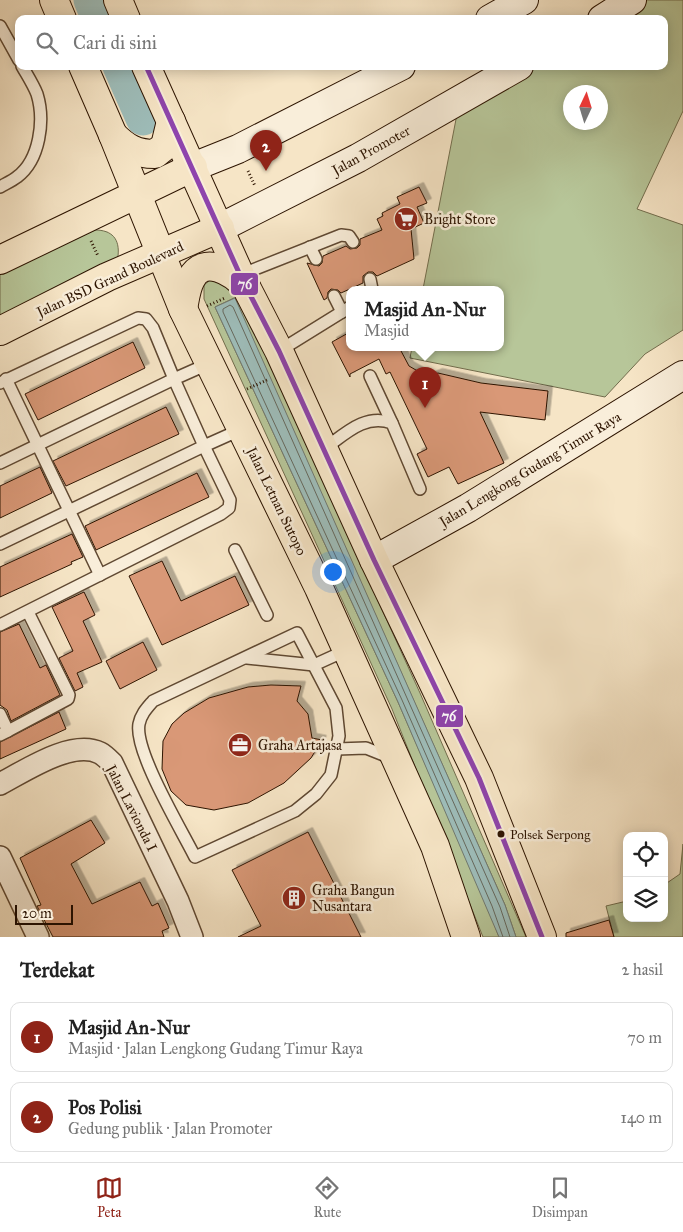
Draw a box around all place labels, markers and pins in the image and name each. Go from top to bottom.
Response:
pin: 2 [250,130,282,171]
supermarket icon: Bright Store [393,206,419,232]
place label: Bright Store [424,211,496,228]
pin: 1 [409,367,441,408]
office icon: Graha Artajasa [227,732,253,758]
place label: Graha Artajasa [258,737,342,754]
place label: Polsek Serpong [510,827,591,843]
marker: Polsek Serpong [496,829,506,839]
place label: Graha Bangun Nusantara [312,882,395,915]
building icon: Graha Bangun Nusantara [281,885,307,911]

